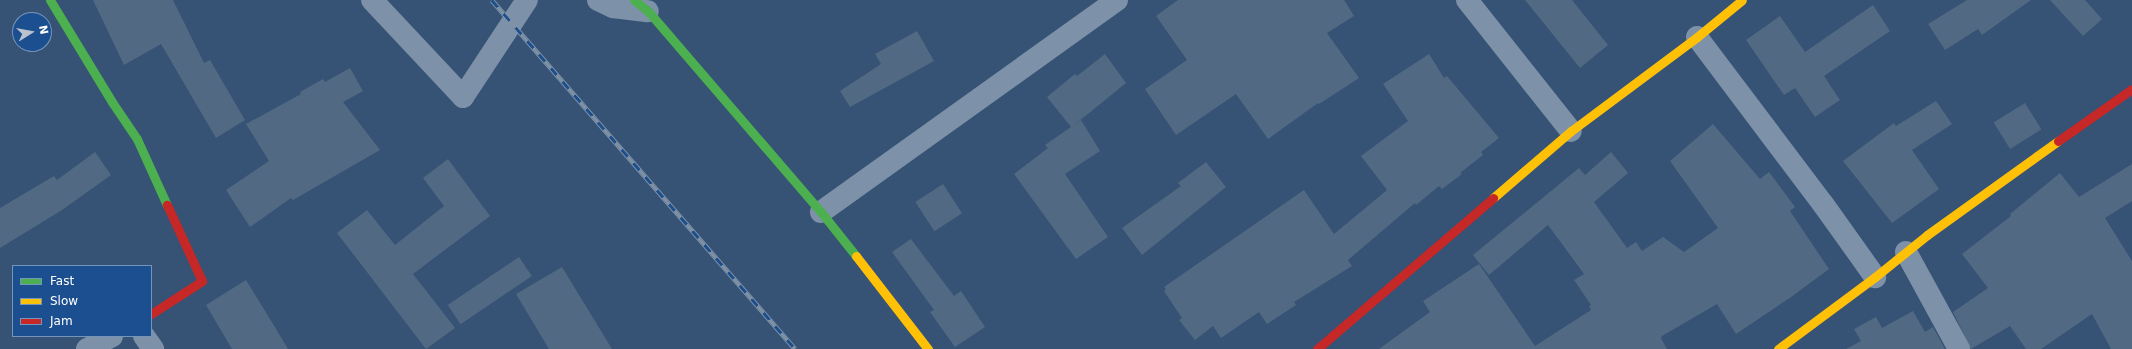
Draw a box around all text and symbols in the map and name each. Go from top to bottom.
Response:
north arrow [12,12,52,52]
text: N [36,24,51,36]
legend [12,265,152,337]
text: Fast [50,274,74,288]
text: Slow [50,294,78,308]
text: Jam [50,314,73,328]

